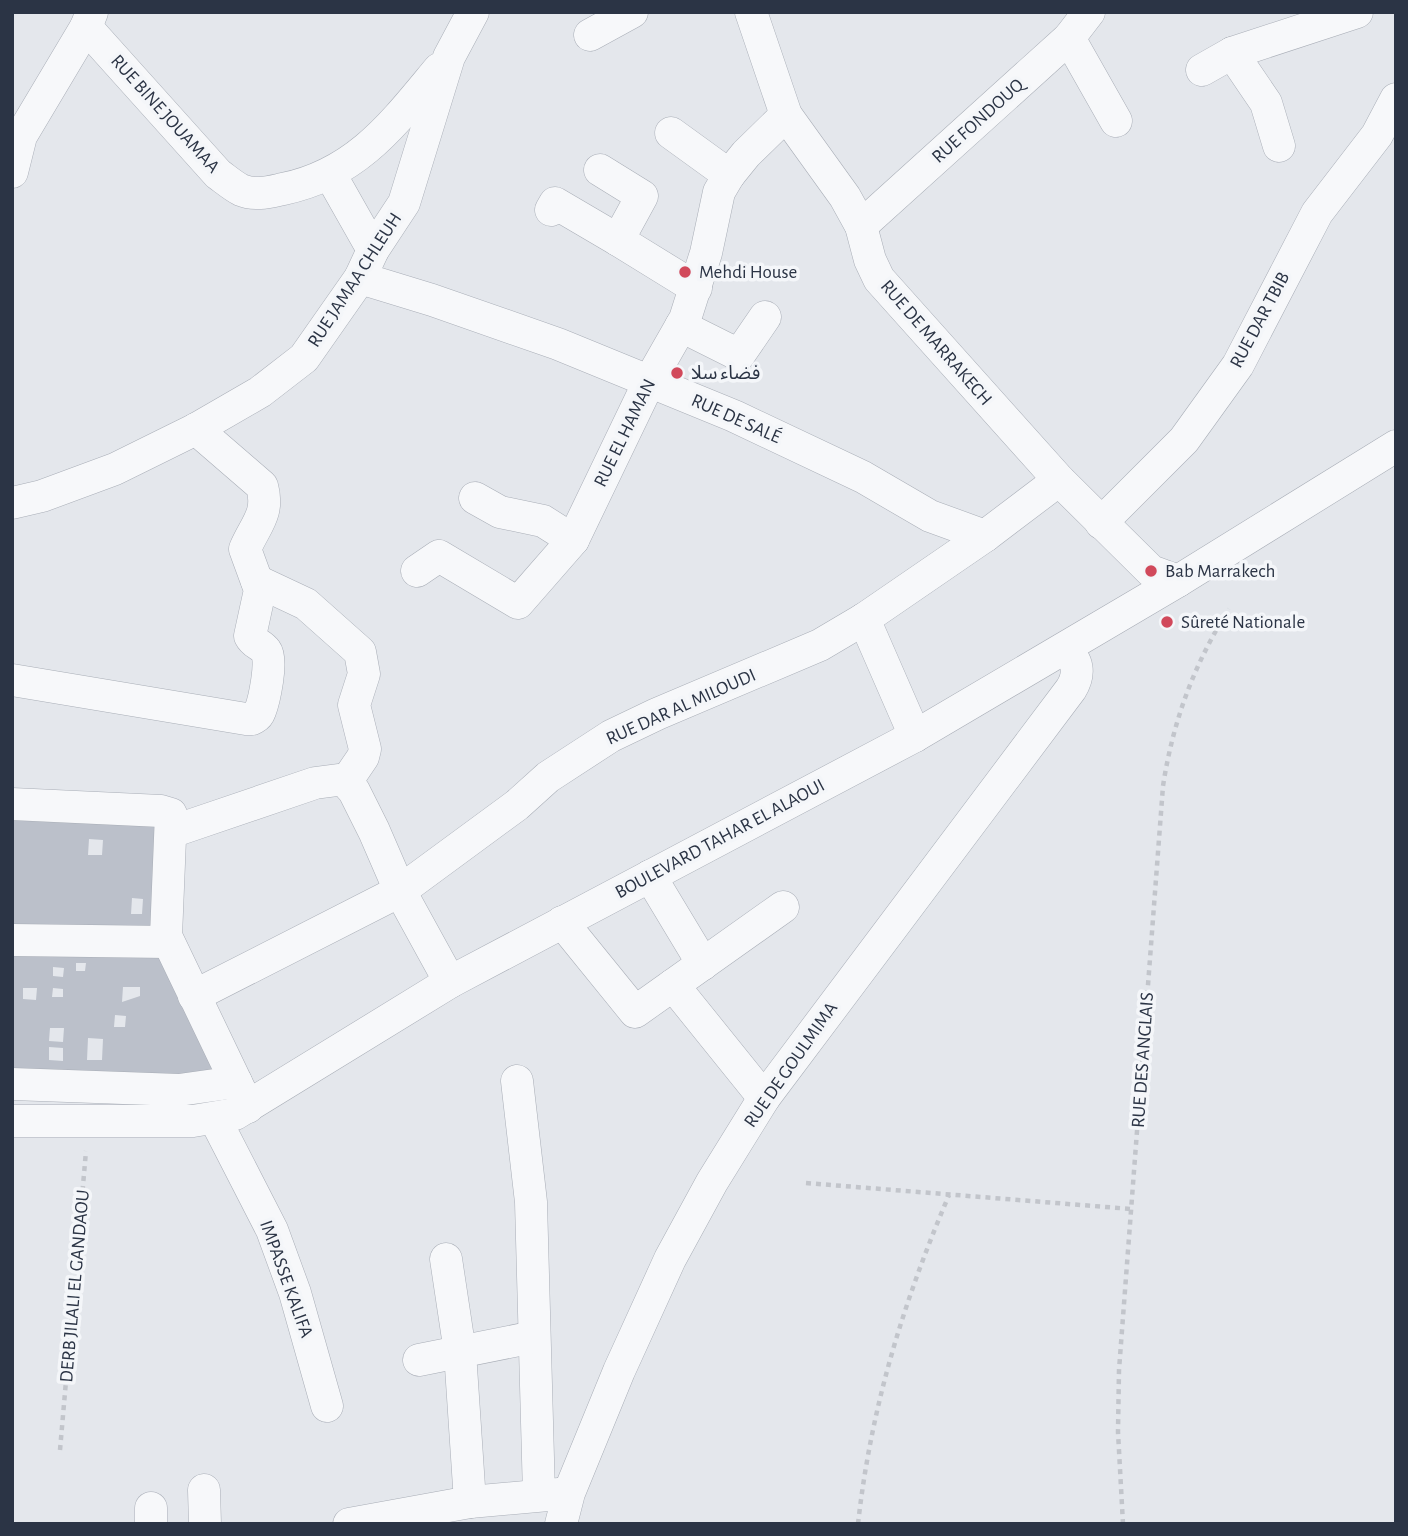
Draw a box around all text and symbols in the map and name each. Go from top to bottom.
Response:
street label: RUE BINE JOUAMAA [107,51,223,177]
street label: RUE FONDOUQ [929,74,1029,167]
street label: RUE JAMAA CHLEUH [305,209,405,351]
place label: Mehdi House [699,263,797,282]
marker: Mehdi House [677,264,693,280]
street label: RUE DAR TBIB [1227,269,1293,371]
street label: RUE DE MARRAKECH [877,277,995,409]
place label: فضاء سلا [691,364,760,383]
marker: فضاء سلا [669,365,685,381]
street label: RUE EL HAMAN [591,376,659,490]
street label: RUE DE SALÉ [688,389,784,447]
place label: Bab Marrakech [1165,562,1275,581]
marker: Bab Marrakech [1143,563,1159,579]
place label: Sûreté Nationale [1181,613,1305,632]
marker: Sûreté Nationale [1159,614,1175,630]
street label: RUE DAR AL MILOUDI [603,665,759,749]
street label: BOULEVARD TAHAR EL ALAOUI [612,776,828,902]
street label: RUE DES ANGLAIS [1129,992,1157,1128]
street label: RUE DE GOULMIMA [741,999,841,1131]
street label: DERB JILALI EL GANDAOU [57,1189,93,1383]
street label: IMPASSE KALIFA [256,1218,316,1340]

